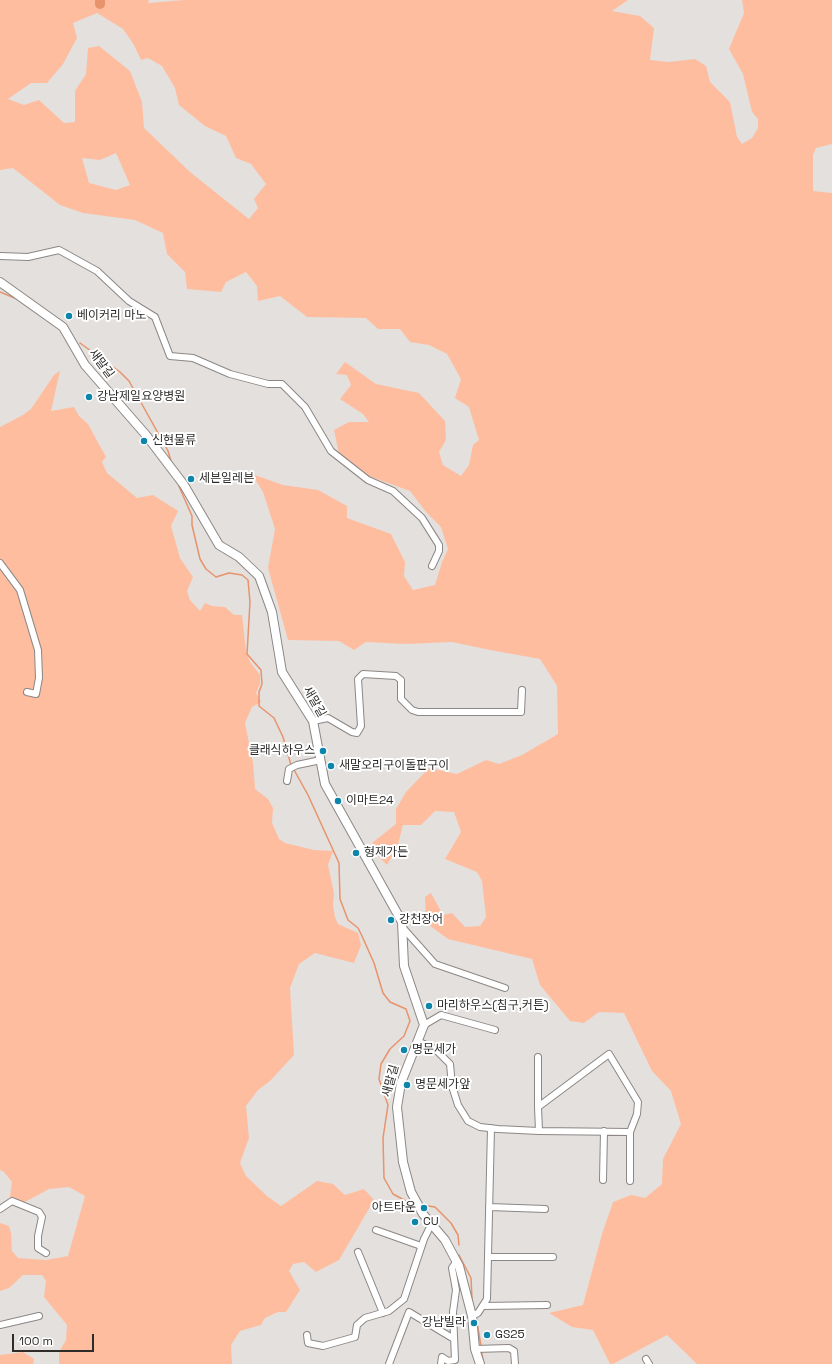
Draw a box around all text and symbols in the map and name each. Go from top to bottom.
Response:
place label: 베이커리 마노 [77,309,146,323]
marker: 베이커리 마노 [64,311,74,321]
street label: 새말길 [85,346,117,382]
place label: 강남제일요양병원 [97,390,185,404]
marker: 강남제일요양병원 [84,392,94,402]
place label: 신현물류 [152,434,196,448]
marker: 신현물류 [139,436,149,446]
place label: 세븐일레븐 [199,472,254,486]
marker: 세븐일레븐 [186,474,196,484]
street label: 새말길 [299,684,329,720]
place label: 클래식하우스 [249,744,315,758]
marker: 클래식하우스 [318,746,328,756]
place label: 새말오리구이돌판구이 [339,759,449,773]
marker: 새말오리구이돌판구이 [326,761,336,771]
place label: 이마트24 [346,794,394,808]
marker: 이마트24 [333,796,343,806]
place label: 형제가든 [364,846,408,860]
marker: 형제가든 [351,848,361,858]
place label: 강천장어 [399,913,443,927]
marker: 강천장어 [386,915,396,925]
place label: 마리하우스(침구,커튼) [437,999,548,1013]
marker: 마리하우스(침구,커튼) [424,1001,434,1011]
place label: 명문세가 [412,1043,456,1057]
marker: 명문세가 [399,1045,409,1055]
street label: 새말길 [380,1063,402,1099]
place label: 명문세가앞 [415,1078,470,1092]
marker: 명문세가앞 [402,1080,412,1090]
place label: 아트타운 [372,1201,416,1215]
marker: 아트타운 [419,1203,429,1213]
place label: CU [423,1215,439,1229]
marker: CU [410,1217,420,1227]
place label: 강남빌라 [422,1316,466,1330]
marker: 강남빌라 [469,1318,479,1328]
scale bar [14,1326,96,1352]
place label: GS25 [495,1328,525,1342]
marker: GS25 [482,1330,492,1340]
text: 100 m [19,1333,53,1349]

